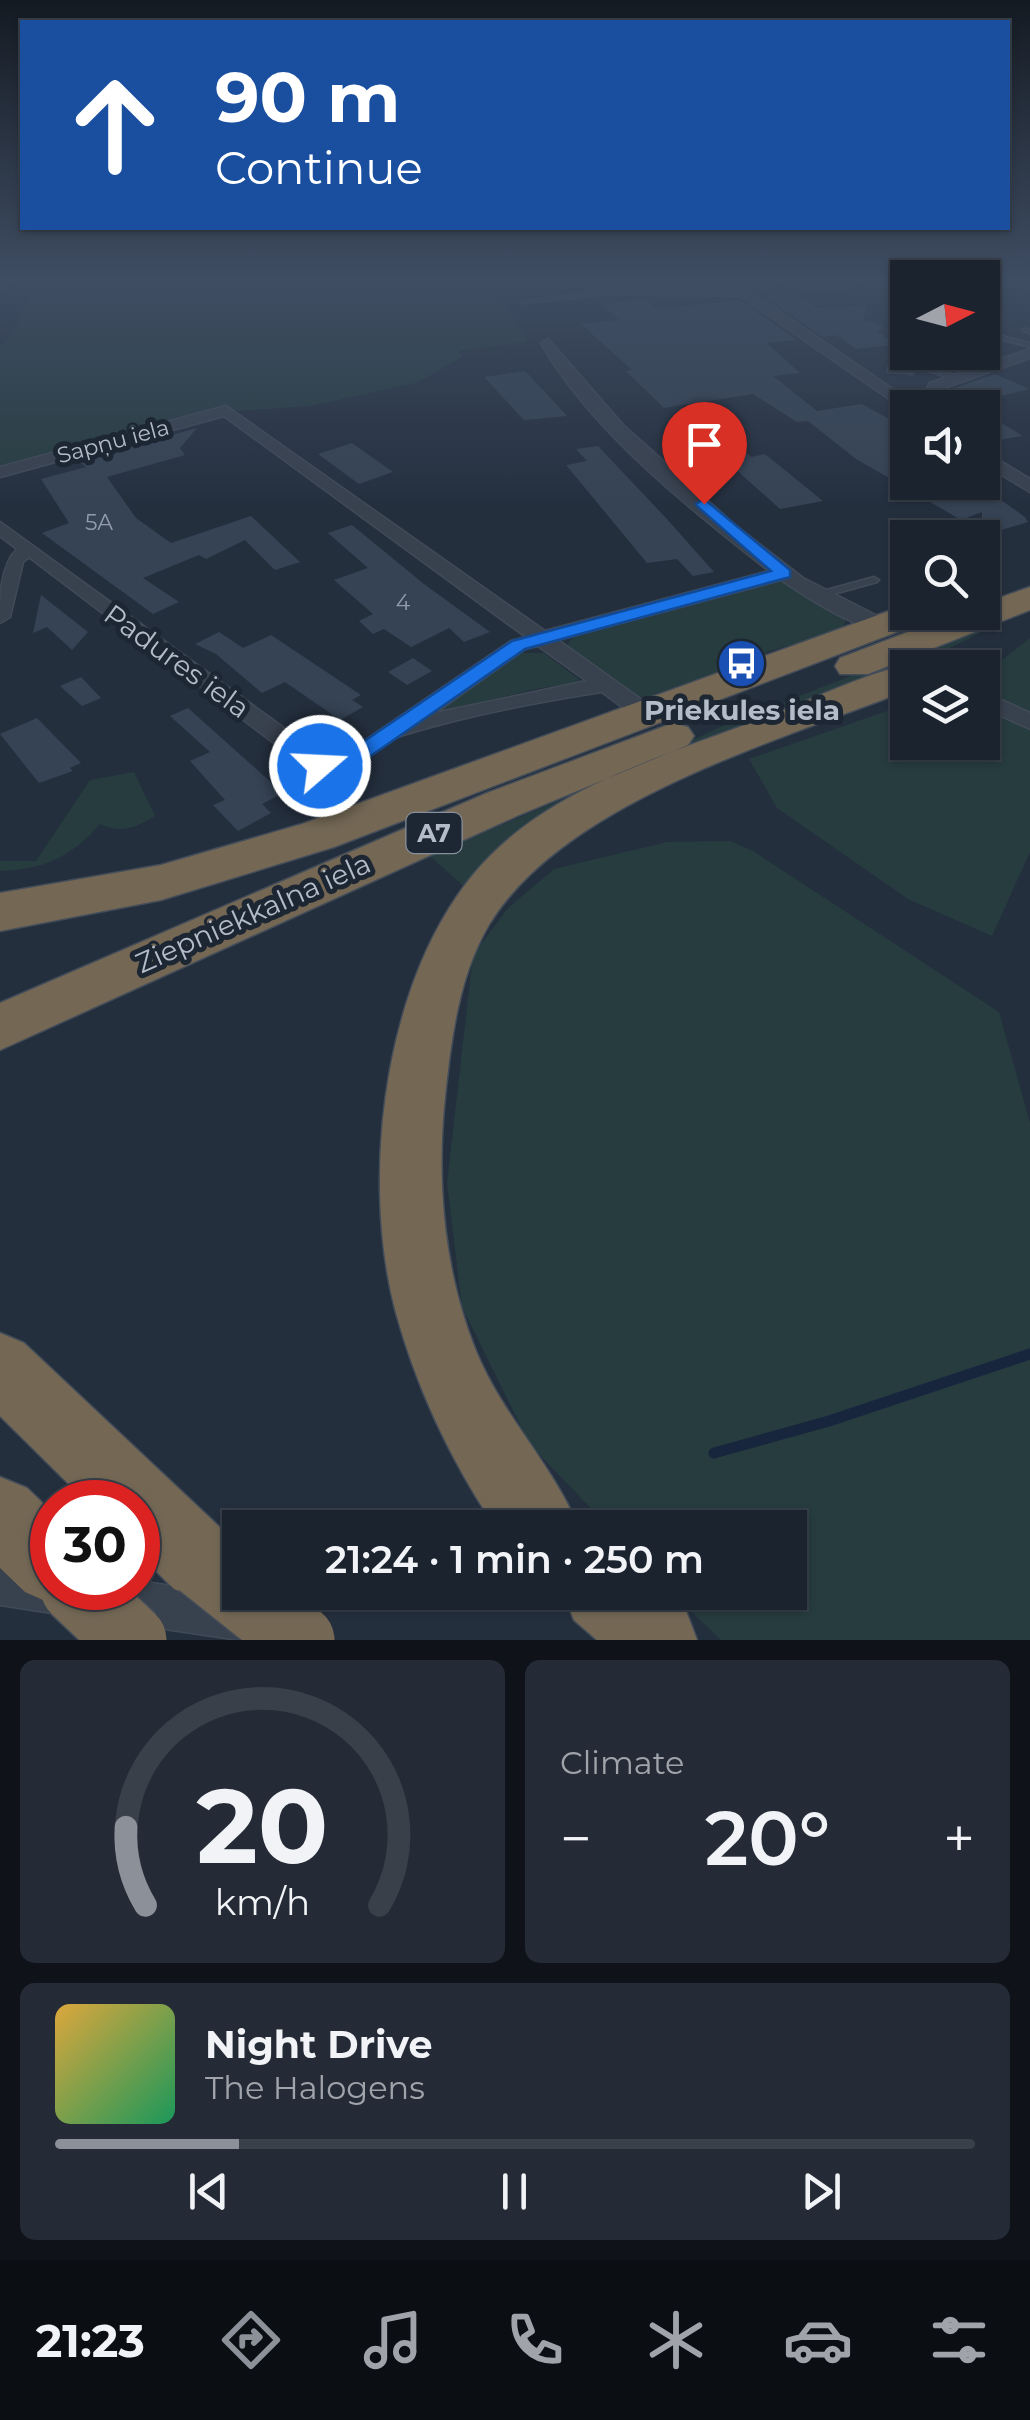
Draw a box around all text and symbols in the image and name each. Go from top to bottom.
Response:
text: 90 m [215,54,400,140]
icon: ahead [50,60,180,190]
text: Continue [215,140,423,195]
north arrow [890,260,1000,370]
map controls [890,260,1000,760]
button: sound [890,390,1000,500]
pin [662,402,747,505]
street label: Sapņu iela [54,414,172,469]
icon: arrive [677,417,732,472]
house number: 5A [85,509,113,536]
button: search [890,520,1000,630]
house number: 4 [396,589,411,616]
street label: Padures iela [98,597,256,725]
bus stop icon: Priekules iela [716,637,768,689]
button: layers [890,650,1000,760]
place label: Priekules iela [644,693,840,727]
position arrow [268,714,372,818]
road number: A7 [406,813,462,853]
street label: Ziepniekkalna iela [130,846,376,980]
speed limit sign: 30 [30,1480,160,1610]
text: 21:24 · 1 min · 250 m [325,1536,704,1583]
text: Climate [560,1743,684,1782]
text: 20 [197,1762,328,1889]
text: 20° [705,1792,830,1884]
text: − [560,1805,592,1872]
text: + [943,1805,975,1872]
text: km/h [215,1880,310,1924]
text: Night Drive [205,2021,432,2068]
text: The Halogens [205,2068,425,2107]
icon: previous [181,2164,236,2219]
icon: pause [487,2164,542,2219]
icon: next [794,2164,849,2219]
icon: directions [216,2305,286,2375]
icon: music [358,2305,428,2375]
icon: phone [500,2305,570,2375]
icon: climate [641,2305,711,2375]
icon: car [783,2305,853,2375]
icon: filters [924,2305,994,2375]
text: 21:23 [36,2313,145,2368]

